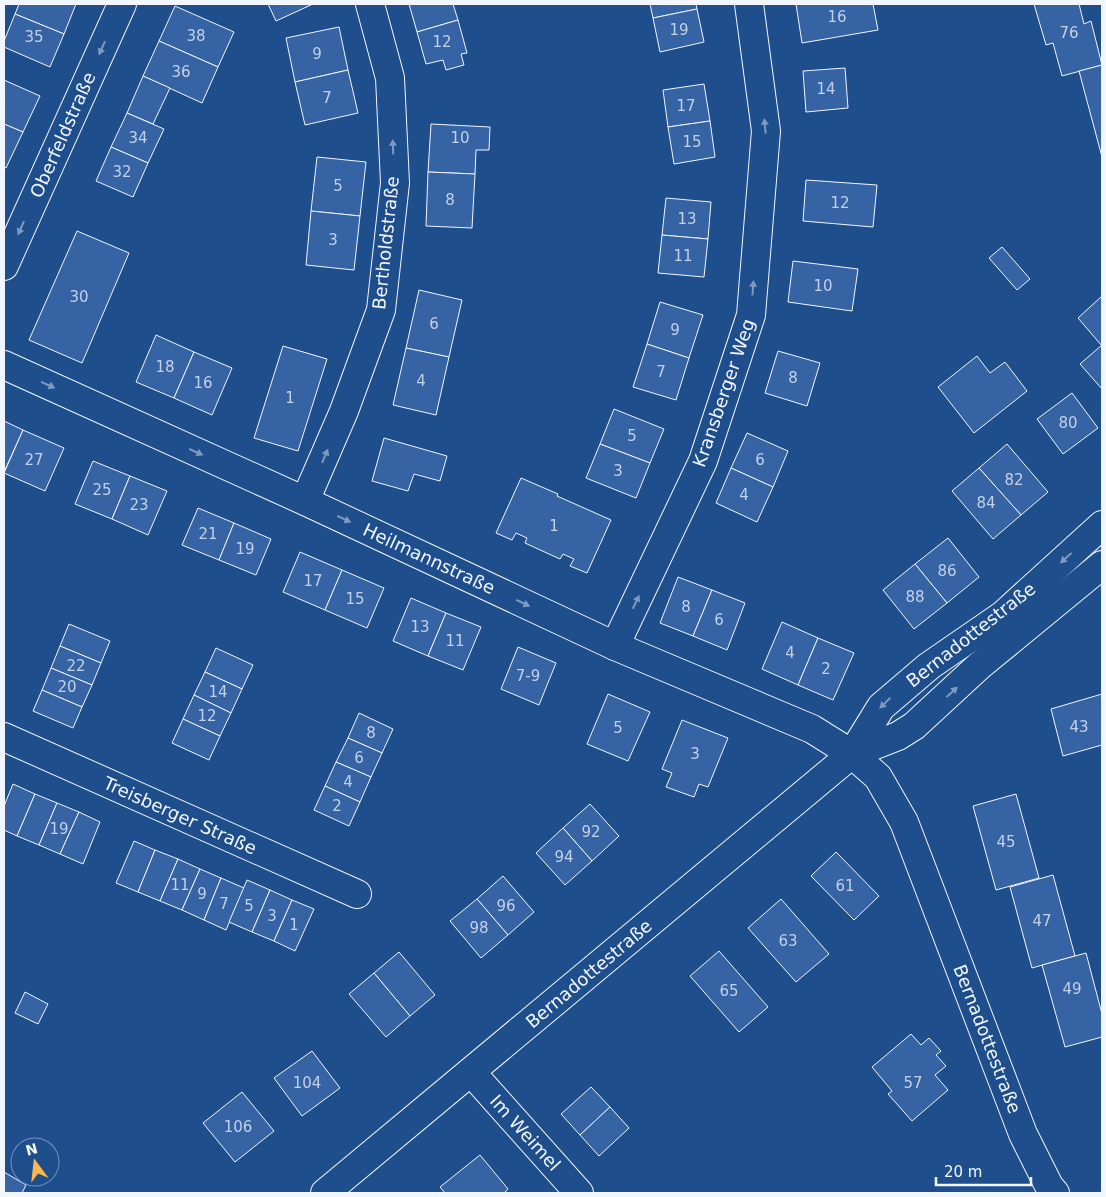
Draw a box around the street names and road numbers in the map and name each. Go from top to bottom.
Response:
street label: Oberfeldstraße [25,69,100,201]
street label: Bertholdstraße [368,175,403,311]
street label: Kransberger Weg [688,316,759,470]
street label: Heilmannstraße [360,519,499,598]
street label: Bernadottestraße [902,578,1039,691]
street label: Treisberger Straße [99,772,260,859]
street label: Bernadottestraße [521,915,656,1032]
street label: Bernadottestraße [949,961,1026,1116]
street label: Im Weimel [486,1090,565,1175]

